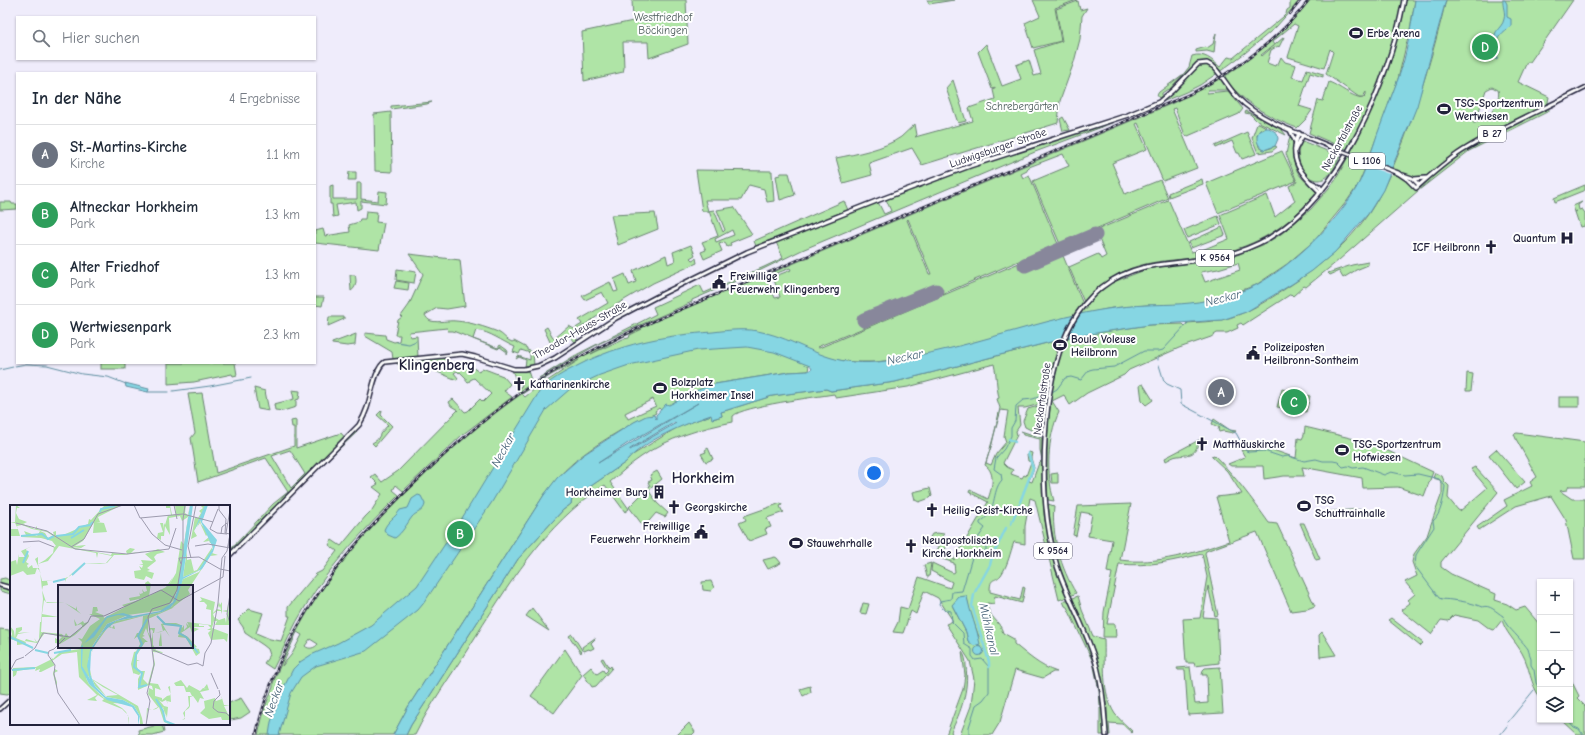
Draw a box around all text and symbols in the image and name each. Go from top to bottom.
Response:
park label: Westfriedhof Böckingen [634,11,693,37]
search box [16,16,316,60]
sports icon: Erbe Arena [1348,25,1364,41]
icon: search [30,27,52,49]
place label: Erbe Arena [1367,27,1420,40]
text: Hier suchen [62,29,140,47]
pin: D [1472,32,1498,62]
text: In der Nähe [32,89,121,108]
text: 4 Ergebnisse [229,91,300,106]
place label: TSG-Sportzentrum Wertwiesen [1455,97,1543,123]
park label: Schrebergärten [986,100,1058,113]
sports icon: TSG-Sportzentrum Wertwiesen [1436,101,1452,117]
street label: Neckartalstraße [1319,103,1366,173]
street label: Ludwigsburger Straße [948,125,1049,171]
road number: B 27 [1478,126,1506,142]
text: St.-Martins-Kirche [70,138,187,156]
text: A [41,147,49,162]
text: 1.1 km [266,147,300,162]
road number: L 1106 [1349,153,1385,169]
text: Kirche [70,156,105,171]
text: Altneckar Horkheim [70,198,198,216]
text: B [41,207,49,222]
text: 1.3 km [265,207,300,222]
text: Park [70,216,95,231]
hospital icon: Quantum [1559,230,1575,246]
place label: Quantum [1513,232,1556,245]
church icon: ICF Heilbronn [1483,239,1499,255]
place label: ICF Heilbronn [1413,241,1480,254]
road number: K 9564 [1196,250,1234,266]
text: Alter Friedhof [70,258,159,276]
text: C [41,267,49,282]
text: 1.3 km [265,267,300,282]
place label: Freiwillige Feuerwehr Klingenberg [730,270,840,296]
public building icon: Freiwillige Feuerwehr Klingenberg [711,274,727,290]
text: Park [70,276,95,291]
water label: Neckar [1204,286,1244,309]
street label: Theodor-Heuss-Straße [531,298,630,362]
text: Wertwiesenpark [70,318,171,336]
text: D [41,327,49,342]
text: 2.3 km [263,327,300,342]
place label: Boule Voleuse Heilbronn [1071,333,1136,359]
text: Park [70,336,95,351]
sports icon: Boule Voleuse Heilbronn [1052,337,1068,353]
place label: Polizeiposten Heilbronn-Sontheim [1264,341,1359,367]
public building icon: Polizeiposten Heilbronn-Sontheim [1245,345,1261,361]
water label: Neckar [886,346,926,368]
district label: Klingenberg [399,356,475,374]
street label: Neckartalstraße [1030,361,1054,436]
church icon: Katharinenkirche [511,376,527,392]
place label: Bolzplatz Horkheimer Insel [671,376,754,402]
pin: A [1208,377,1234,407]
place label: Katharinenkirche [530,378,610,391]
sports icon: Bolzplatz Horkheimer Insel [652,380,668,396]
pin: C [1281,387,1307,417]
water label: Neckar [488,430,519,469]
church icon: Matthäuskirche [1194,436,1210,452]
place label: Matthäuskirche [1213,438,1286,451]
place label: TSG-Sportzentrum Hofwiesen [1353,438,1441,464]
sports icon: TSG-Sportzentrum Hofwiesen [1334,442,1350,458]
your location [864,463,884,483]
district label: Horkheim [672,469,734,487]
building icon: Horkheimer Burg [651,484,667,500]
place label: Horkheimer Burg [566,486,648,499]
place label: TSG Schuttrainhalle [1315,494,1386,520]
sports icon: TSG Schuttrainhalle [1296,498,1312,514]
church icon: Georgskirche [666,499,682,515]
place label: Georgskirche [685,501,748,514]
church icon: Heilig-Geist-Kirche [924,502,940,518]
place label: Heilig-Geist-Kirche [943,504,1033,517]
inset map [10,505,230,725]
pin: B [447,519,473,549]
place label: Freiwillige Feuerwehr Horkheim [590,520,691,546]
public building icon: Freiwillige Feuerwehr Horkheim [693,524,709,540]
place label: Neuapostolische Kirche Horkheim [922,534,1001,560]
sports icon: Stauwehrhalle [788,535,804,551]
place label: Stauwehrhalle [807,537,873,550]
church icon: Neuapostolische Kirche Horkheim [903,538,919,554]
road number: K 9564 [1034,543,1072,559]
map controls [1537,579,1573,723]
button: + [1537,579,1573,615]
water label: Mühlkanal [976,601,1002,657]
button: − [1537,615,1573,651]
button: locate [1537,651,1573,687]
water label: Neckar [261,678,287,719]
button: layers [1537,687,1573,723]

